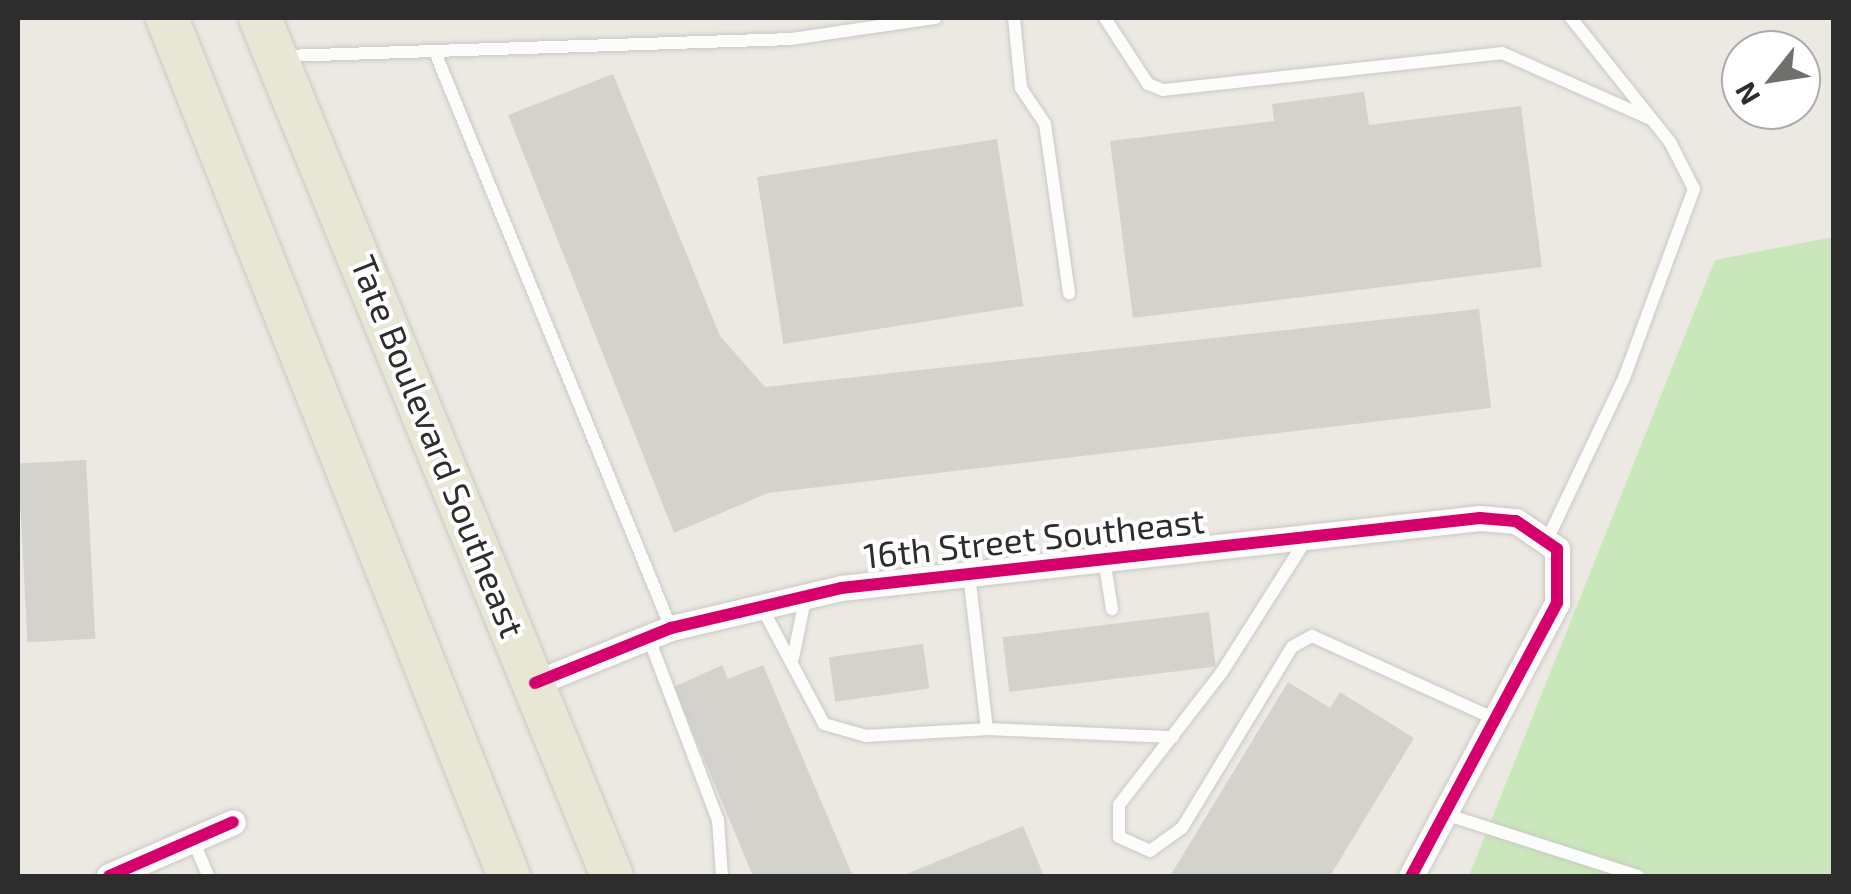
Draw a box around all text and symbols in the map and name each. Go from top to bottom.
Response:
north arrow [1721,30,1821,130]
text: N [1727,77,1767,111]
street label: Tate Boulevard Southeast [343,249,535,643]
street label: 16th Street Southeast [861,498,1207,576]

